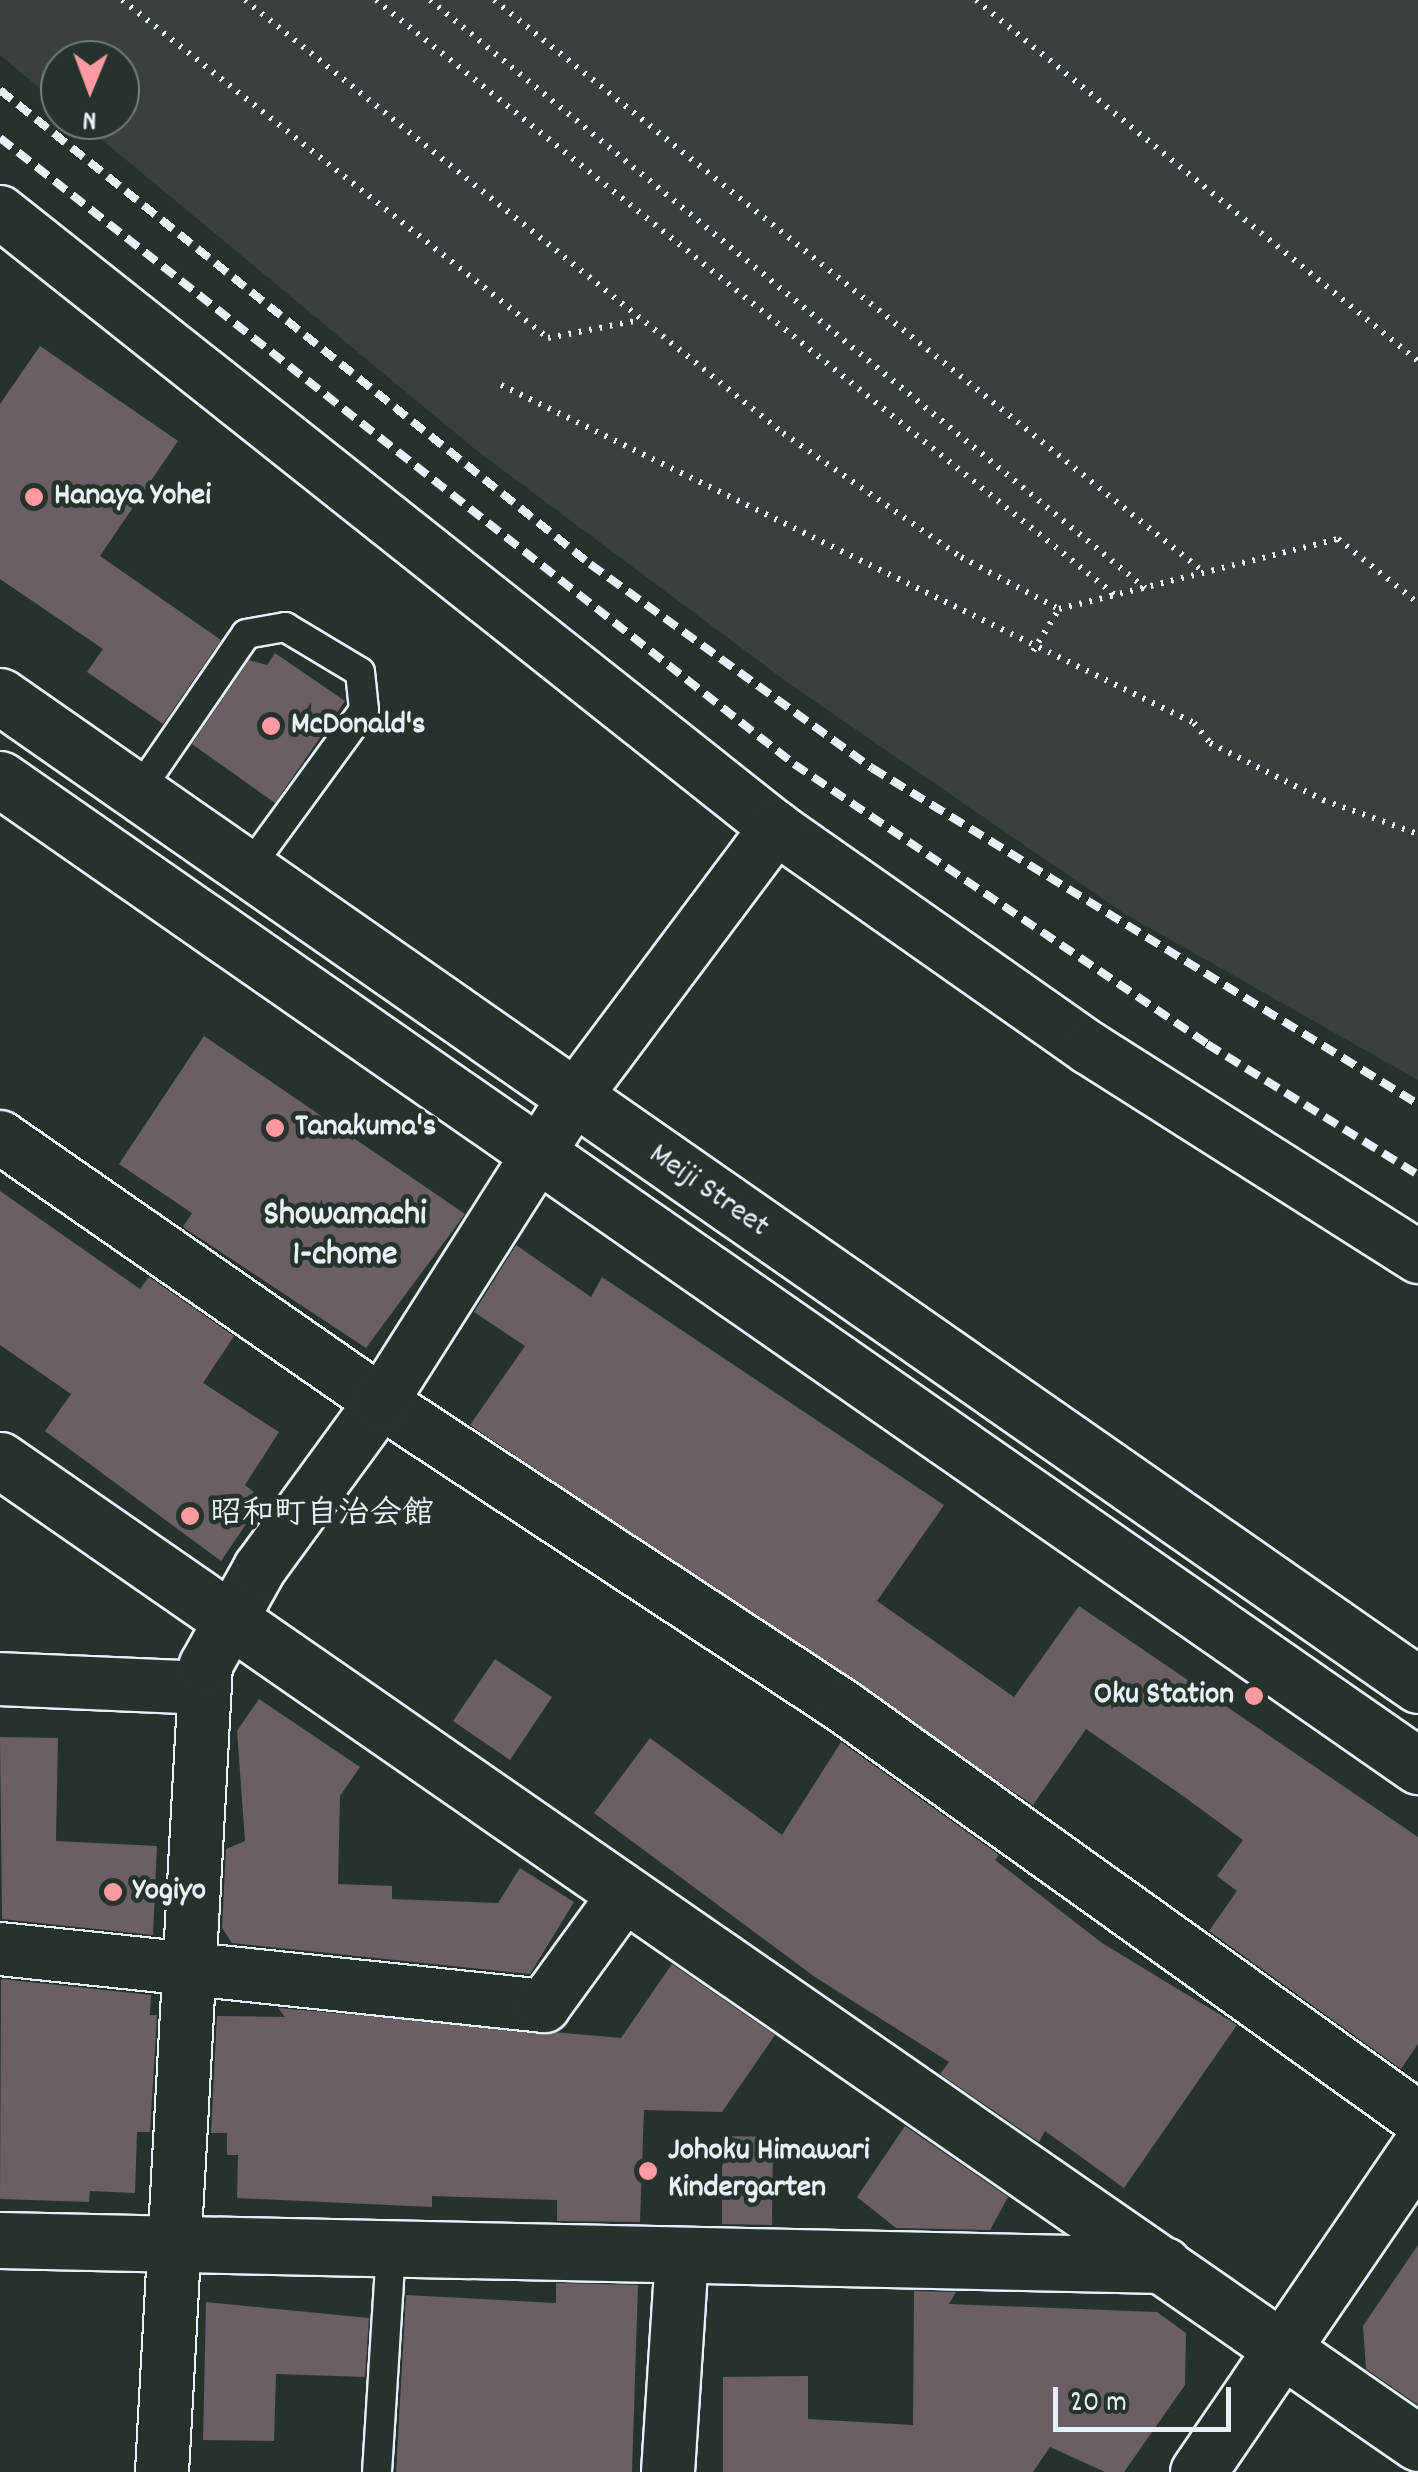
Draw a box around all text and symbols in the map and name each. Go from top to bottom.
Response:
north arrow [40,40,140,140]
text: N [82,98,97,138]
place label: Hanaya Yohei [54,478,211,516]
marker: Hanaya Yohei [23,486,45,508]
place label: McDonald's [291,707,426,745]
marker: McDonald's [260,715,282,737]
place label: Tanakuma's [295,1109,436,1147]
marker: Tanakuma's [264,1117,286,1139]
street label: Meiji Street [640,1137,776,1247]
district label: Showamachi 1-chome [264,1195,426,1277]
place label: 昭和町自治会館 [210,1497,434,1535]
marker: 昭和町自治会館 [179,1505,201,1527]
place label: Oku Station [1094,1677,1234,1715]
marker: Oku Station [1243,1685,1265,1707]
place label: Yogiyo [133,1873,206,1911]
marker: Yogiyo [102,1881,124,1903]
place label: Johoku Himawari Kindergarten [668,2134,870,2209]
marker: Johoku Himawari Kindergarten [637,2160,659,2182]
scale bar [1058,2367,1236,2429]
text: 20 m [1070,2383,1127,2426]

